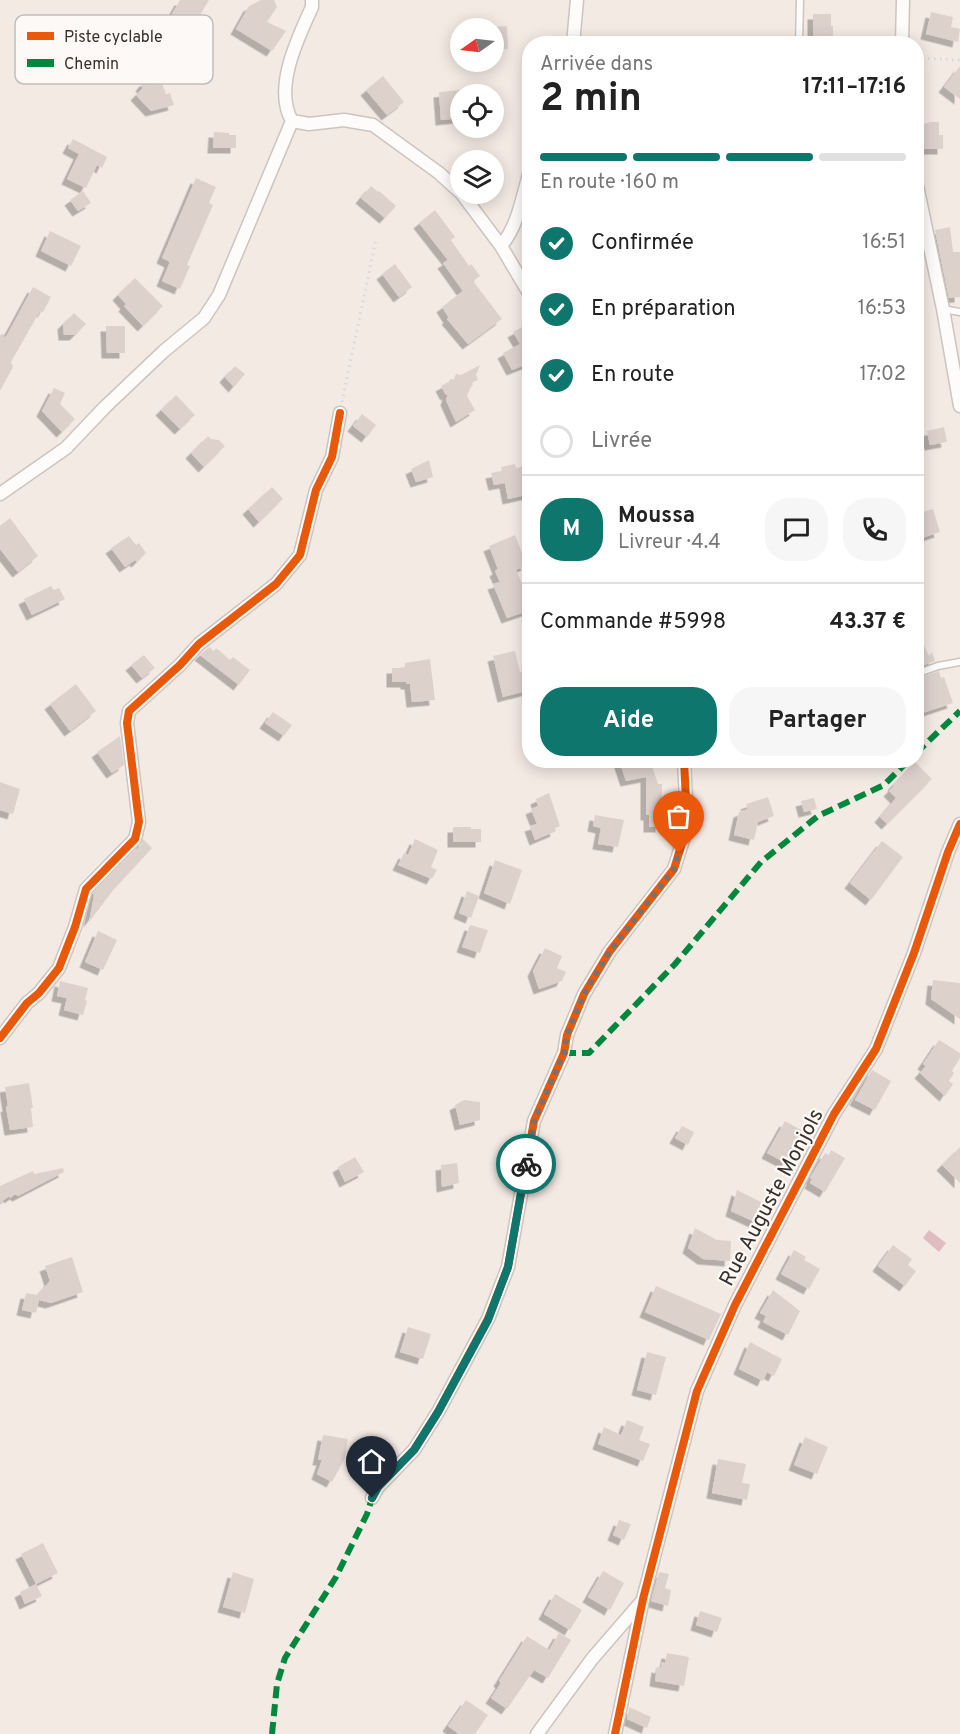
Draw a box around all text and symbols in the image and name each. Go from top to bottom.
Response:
legend [15,15,213,84]
north arrow [450,18,504,72]
map controls [450,18,504,204]
text: Piste cyclable [64,28,163,48]
text: Arrivée dans [540,52,653,78]
text: Chemin [64,55,119,75]
text: 17:11–17:16 [802,74,906,101]
text: 2 min [540,76,642,125]
button: locate [450,84,504,138]
button: layers [450,150,504,204]
text: En route · 160 m [540,170,679,196]
icon: check [540,227,573,260]
text: Confirmée [591,230,694,257]
text: 16:51 [862,230,906,256]
icon: check [540,293,573,326]
text: En préparation [591,296,736,323]
text: 16:53 [858,296,906,322]
icon: check [540,359,573,392]
text: En route [591,362,674,389]
text: 17:02 [859,362,906,388]
text: Livrée [591,428,652,455]
button: chat [765,498,828,561]
button: phone [843,498,906,561]
text: Moussa [618,503,695,530]
text: M [563,516,580,543]
text: Livreur · 4.4 [618,530,721,556]
text: Commande #5998 [540,609,726,636]
text: 43.37 € [830,609,906,636]
button: Aide [540,687,717,756]
button: Partager [729,687,906,756]
pin [653,791,704,853]
icon: bag [662,800,695,833]
street label: Rue Auguste Monjols [714,1104,831,1291]
courier [496,1134,556,1194]
icon: bike [510,1148,543,1181]
pin [346,1436,397,1498]
icon: home [355,1445,388,1478]

